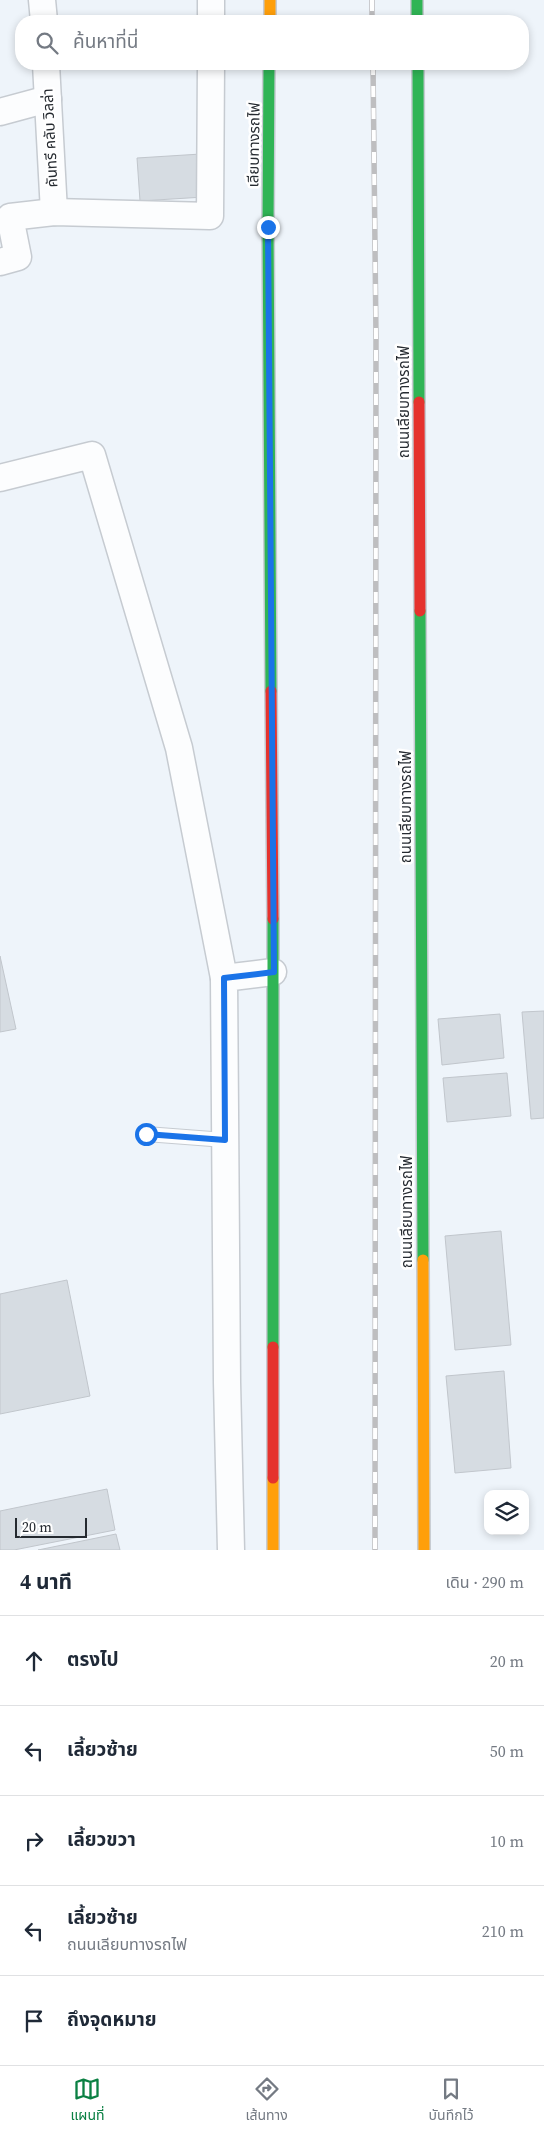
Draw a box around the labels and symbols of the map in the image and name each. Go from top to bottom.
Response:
street label: คันทรี คลับ วิลล่า [36,88,63,188]
street label: เลียบทางรถไฟ [242,102,265,188]
route end [257,216,280,239]
street label: ถนนเลียบทางรถไฟ [393,346,414,458]
street label: ถนนเลียบทางรถไฟ [395,751,416,863]
route start [135,1123,158,1146]
street label: ถนนเลียบทางรถไฟ [396,1156,417,1268]
scale bar [15,1515,88,1538]

